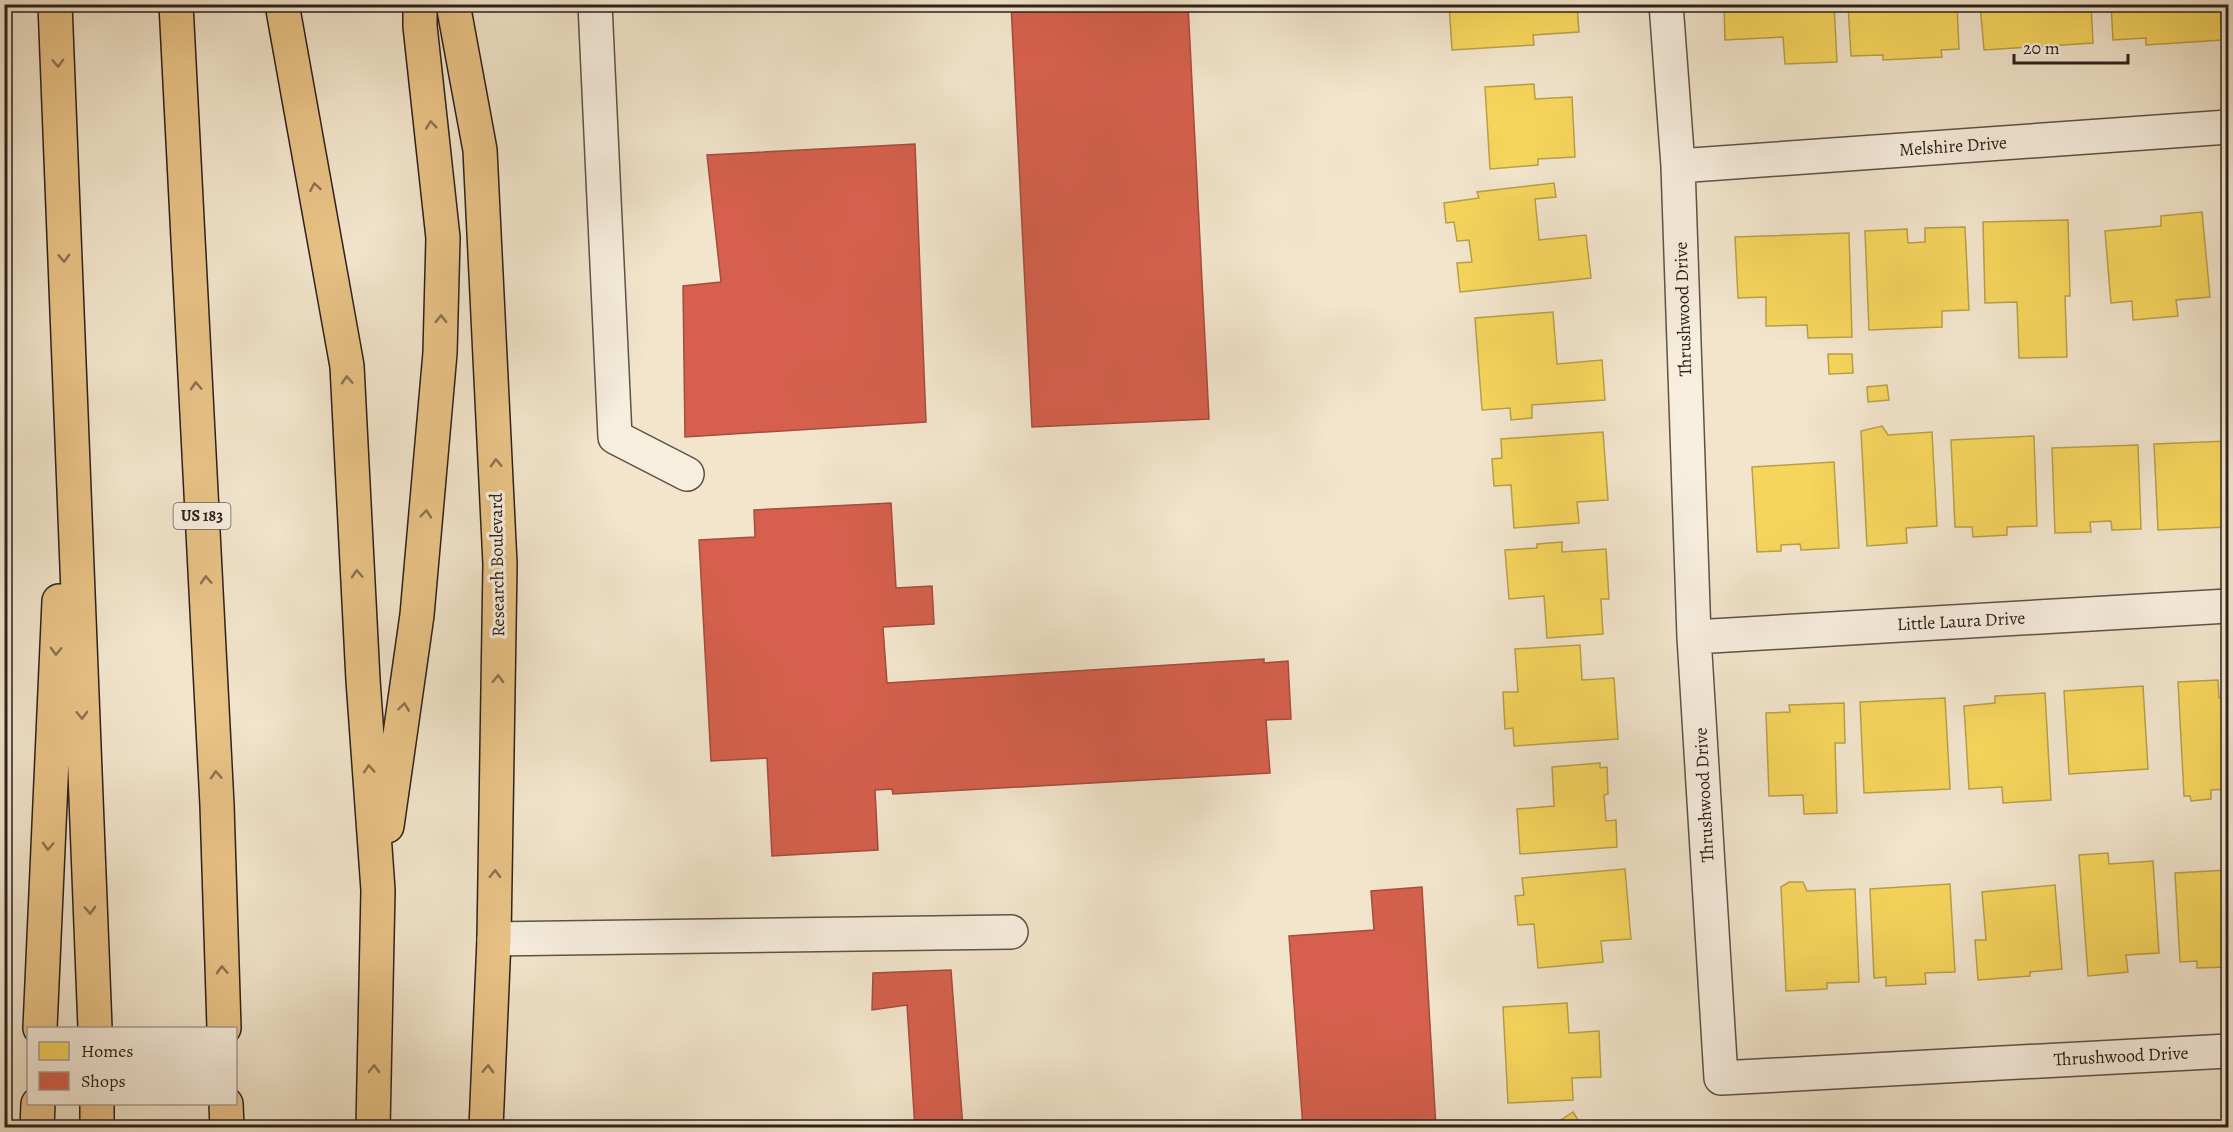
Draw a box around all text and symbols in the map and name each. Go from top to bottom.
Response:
scale bar [2014,27,2128,65]
text: 20 m [2023,36,2060,60]
one-way arrow [51,58,64,67]
one-way arrow [425,121,437,130]
street label: Melshire Drive [1898,130,2008,162]
one-way arrow [309,183,322,193]
street label: Thrushwood Drive [1669,241,1697,377]
one-way arrow [58,253,71,262]
one-way arrow [435,315,447,324]
one-way arrow [341,375,354,384]
one-way arrow [189,381,202,390]
one-way arrow [489,459,502,468]
street label: Research Boulevard [484,492,510,637]
road number: US 183 [174,503,230,529]
one-way arrow [419,509,432,518]
one-way arrow [351,570,364,579]
one-way arrow [199,576,212,585]
street label: Little Laura Drive [1896,606,2026,636]
one-way arrow [50,647,62,656]
one-way arrow [492,675,504,684]
one-way arrow [397,703,409,712]
one-way arrow [76,710,89,719]
street label: Thrushwood Drive [1688,727,1720,863]
one-way arrow [363,764,376,773]
one-way arrow [209,771,222,780]
one-way arrow [41,842,54,851]
one-way arrow [489,870,501,879]
one-way arrow [84,905,97,914]
one-way arrow [216,966,228,975]
legend [27,1027,237,1105]
text: Homes [81,1039,133,1063]
street label: Thrushwood Drive [2053,1040,2189,1072]
one-way arrow [368,1065,381,1074]
one-way arrow [482,1065,495,1074]
text: Shops [81,1069,126,1093]

